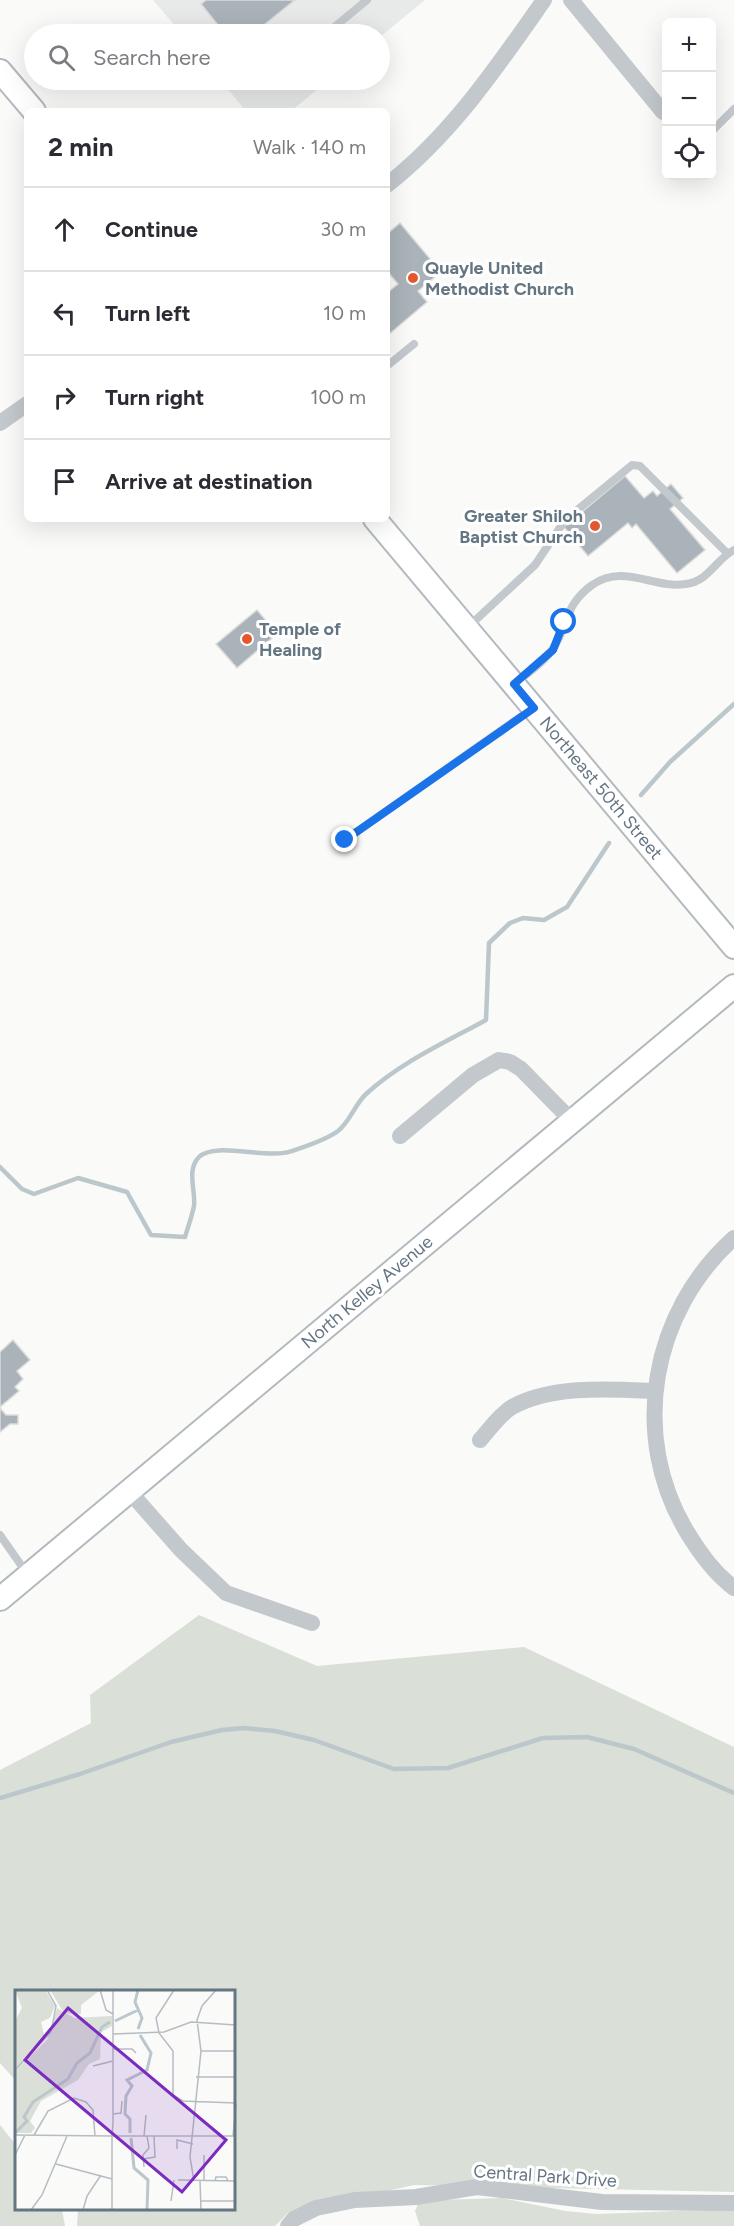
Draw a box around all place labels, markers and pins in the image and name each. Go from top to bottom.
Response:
place label: Quayle United Methodist Church [425,257,574,300]
marker: Quayle United Methodist Church [406,271,420,285]
place label: Greater Shiloh Baptist Church [459,505,583,548]
marker: Greater Shiloh Baptist Church [588,519,602,533]
place label: Temple of Healing [259,618,342,661]
marker: Temple of Healing [240,632,254,646]

